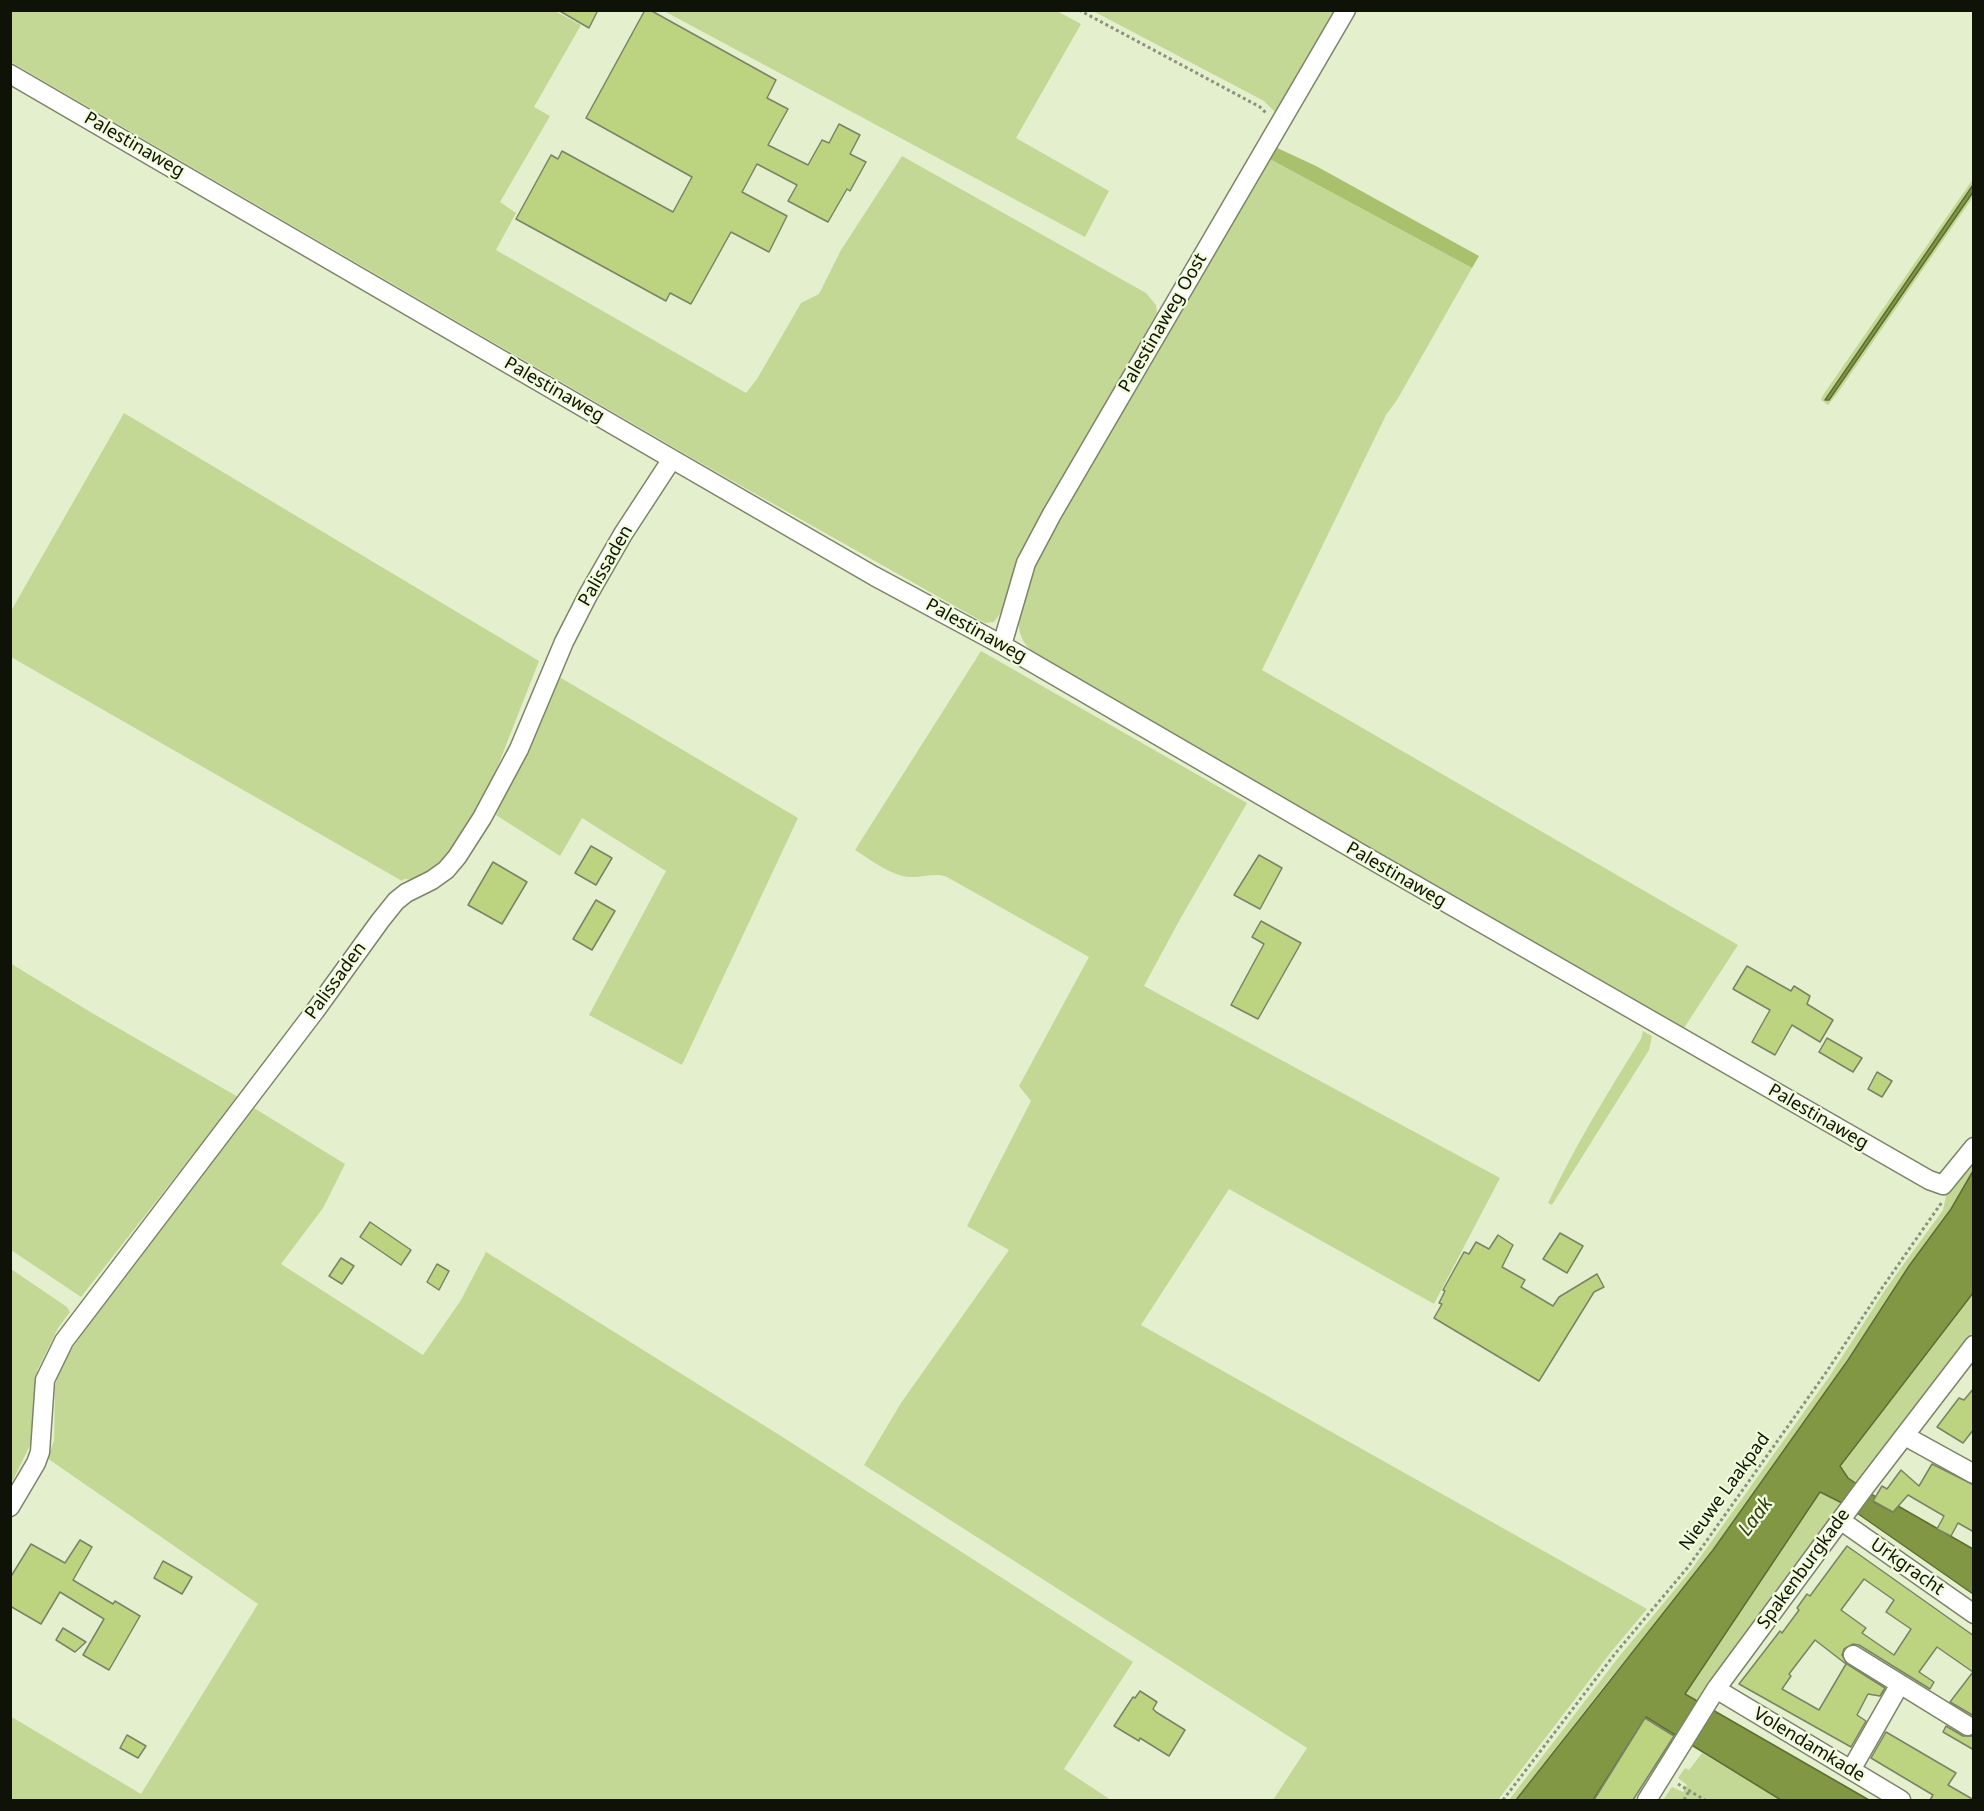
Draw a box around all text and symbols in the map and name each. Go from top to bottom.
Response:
street label: Palestinaweg [80,108,188,182]
street label: Palestinaweg Oost [1114,250,1212,396]
street label: Palestinaweg [500,353,608,427]
street label: Palissaden [574,522,638,610]
street label: Palestinaweg [922,594,1030,668]
street label: Palestinaweg [1342,838,1450,912]
street label: Palissaden [301,938,371,1024]
street label: Palestinaweg [1764,1080,1872,1154]
street label: Nieuwe Laakpad [1675,1429,1775,1555]
water label: Laak [1734,1493,1778,1541]
street label: Spakenburgkade [1753,1505,1855,1633]
street label: Urkgracht [1866,1534,1948,1600]
street label: Volendamkade [1749,1703,1869,1787]

